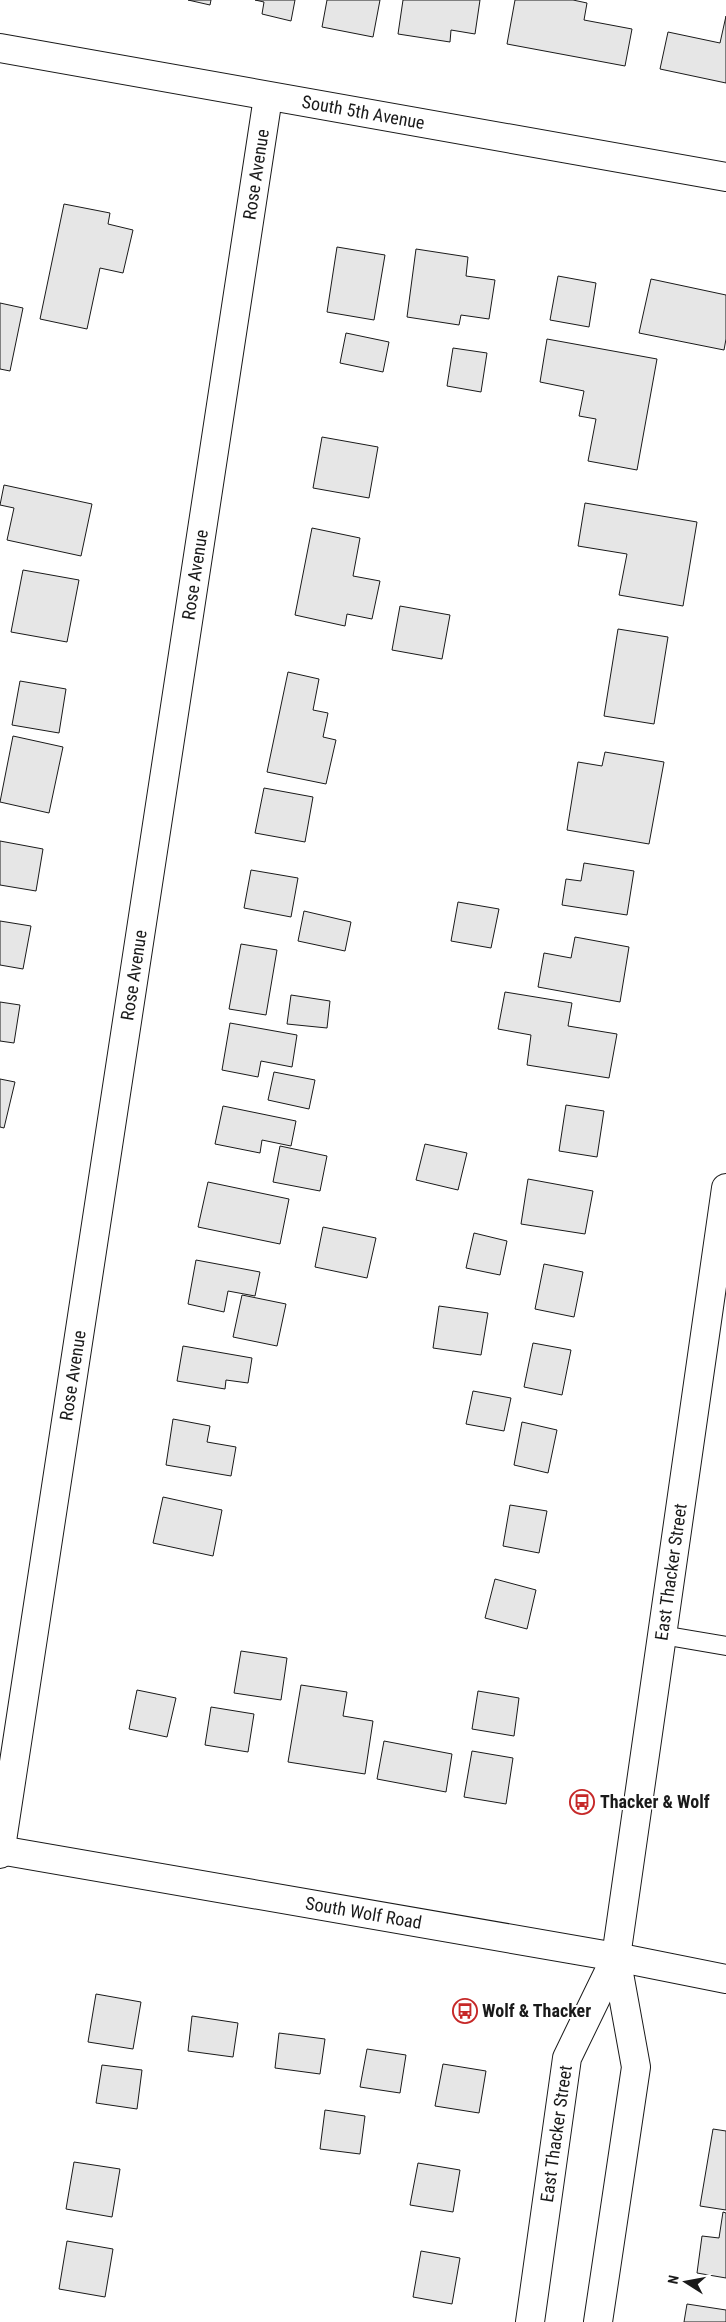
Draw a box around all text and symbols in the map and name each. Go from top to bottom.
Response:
street label: South 5th Avenue [300,91,426,133]
street label: Rose Avenue [238,128,273,221]
street label: Rose Avenue [177,528,212,621]
street label: Rose Avenue [116,928,151,1022]
street label: Rose Avenue [55,1329,90,1422]
street label: East Thacker Street [650,1502,691,1642]
bus stop icon: Thacker & Wolf [569,1789,595,1815]
place label: Thacker & Wolf [600,1791,710,1812]
street label: South Wolf Road [304,1892,424,1933]
bus stop icon: Wolf & Thacker [452,1998,478,2024]
place label: Wolf & Thacker [482,2000,591,2021]
street label: East Thacker Street [536,2064,576,2204]
north arrow [661,2257,711,2307]
text: N [665,2274,682,2285]

